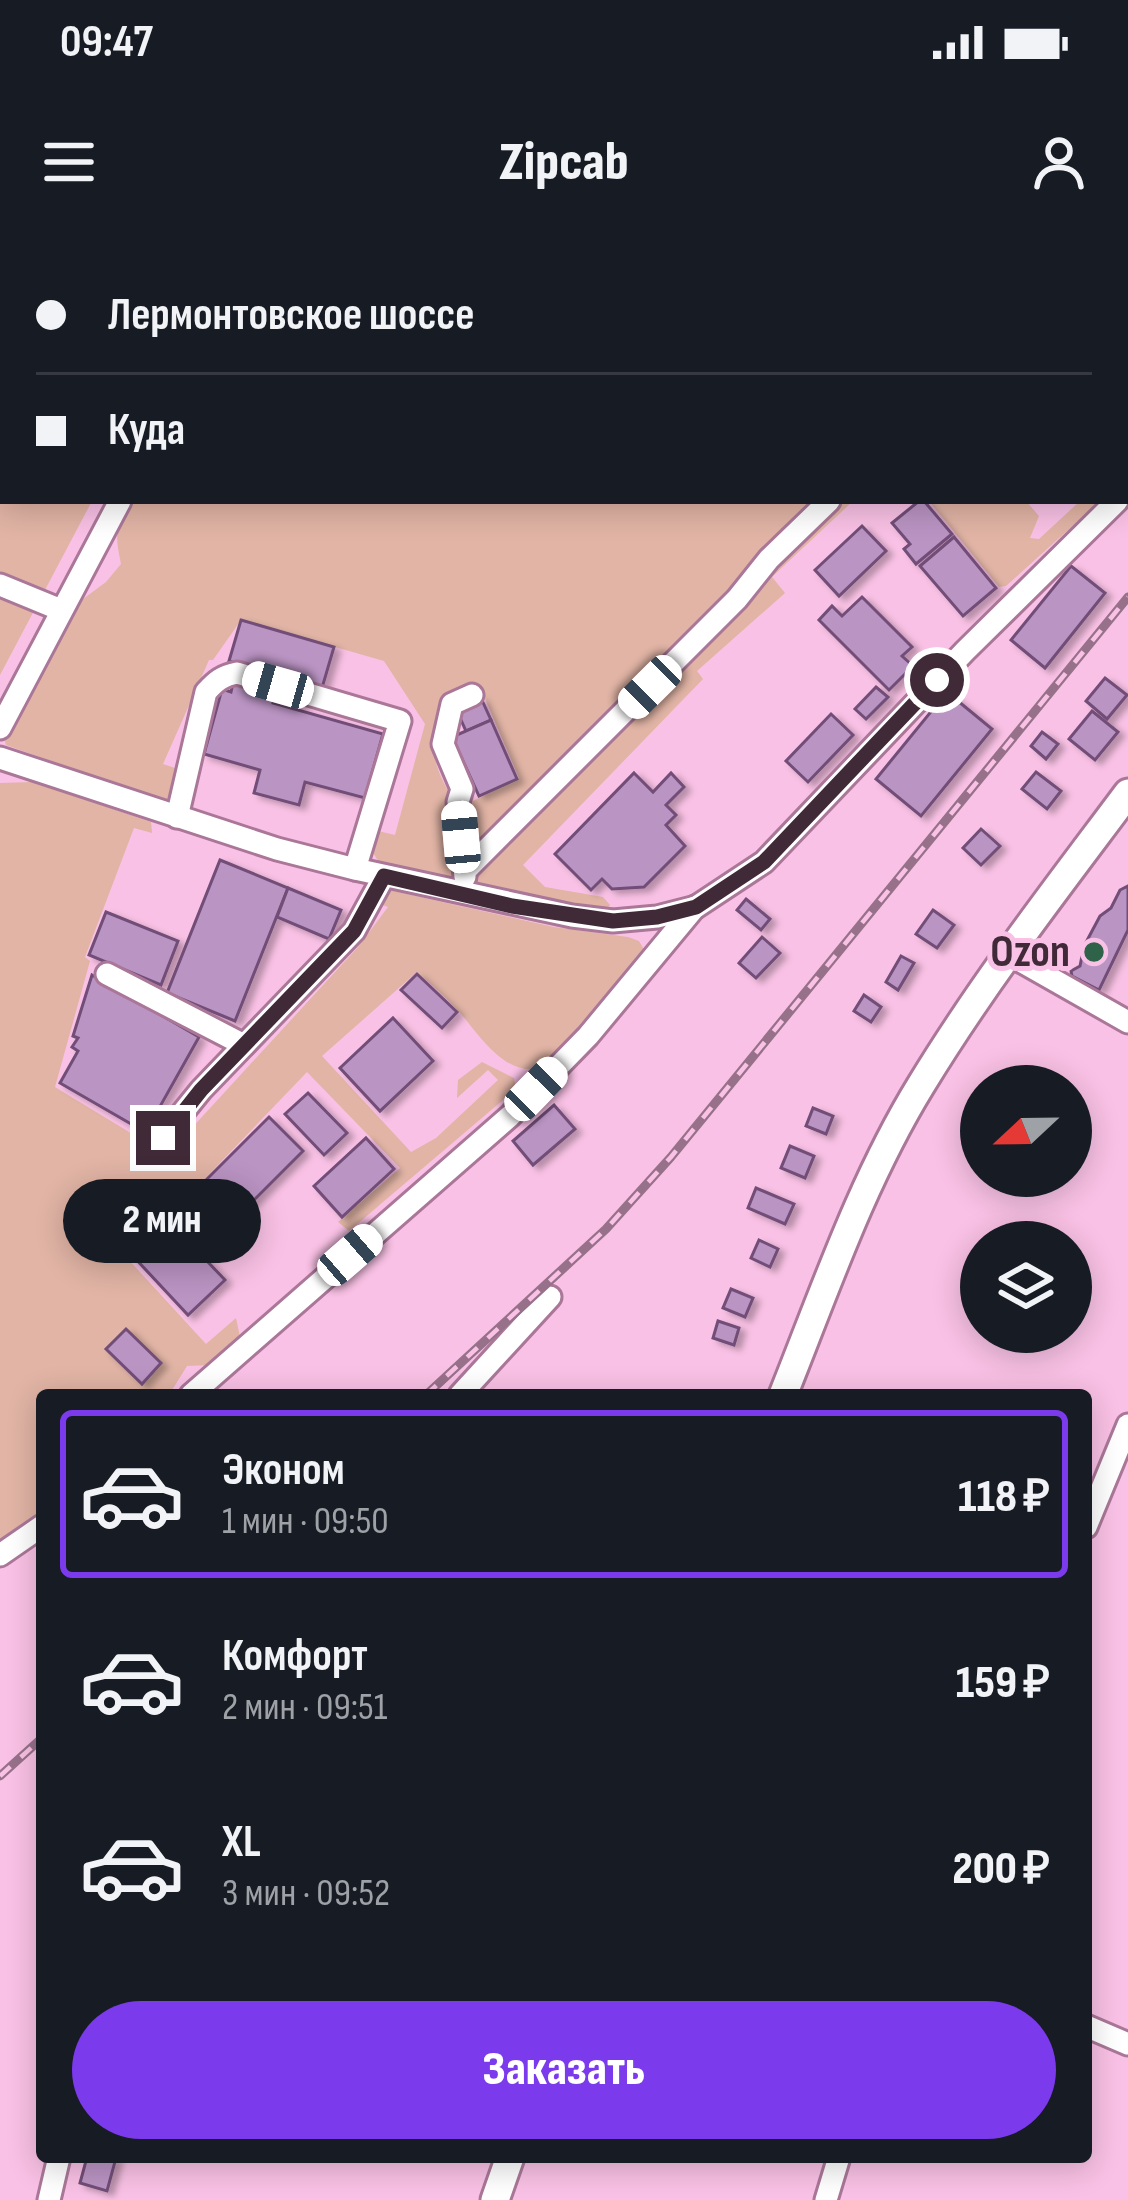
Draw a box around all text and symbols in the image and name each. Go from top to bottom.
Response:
text: 09:47 [60,15,153,70]
icon: menu [36,129,102,195]
icon: person [1026,129,1092,195]
text: Zipcab [499,130,629,195]
text: Лермонтовское шоссе [108,288,474,343]
text: Куда [108,403,185,458]
car [612,649,688,725]
route start [910,653,964,707]
car [238,658,318,712]
car [440,800,482,874]
place label: Ozon [990,925,1070,980]
marker: Ozon [1081,939,1107,965]
car [498,1051,574,1127]
north arrow [960,1065,1092,1197]
map controls [960,1065,1092,1353]
route end [136,1111,190,1165]
callout: 2 мин [64,1180,262,1264]
text: 2 мин [123,1197,201,1244]
car [311,1218,389,1292]
button: layers [960,1221,1092,1353]
icon: car [78,1440,186,1548]
text: Эконом [222,1443,345,1498]
text: 118 ₽ [958,1470,1050,1525]
text: 1 мин · 09:50 [222,1498,389,1545]
icon: car [78,1626,186,1734]
text: Комфорт [222,1629,368,1684]
text: 159 ₽ [956,1656,1050,1711]
text: 2 мин · 09:51 [222,1684,387,1731]
icon: car [78,1812,186,1920]
text: XL [222,1815,261,1870]
text: 200 ₽ [953,1842,1050,1897]
text: 3 мин · 09:52 [222,1870,390,1917]
button: Заказать [72,2001,1056,2139]

